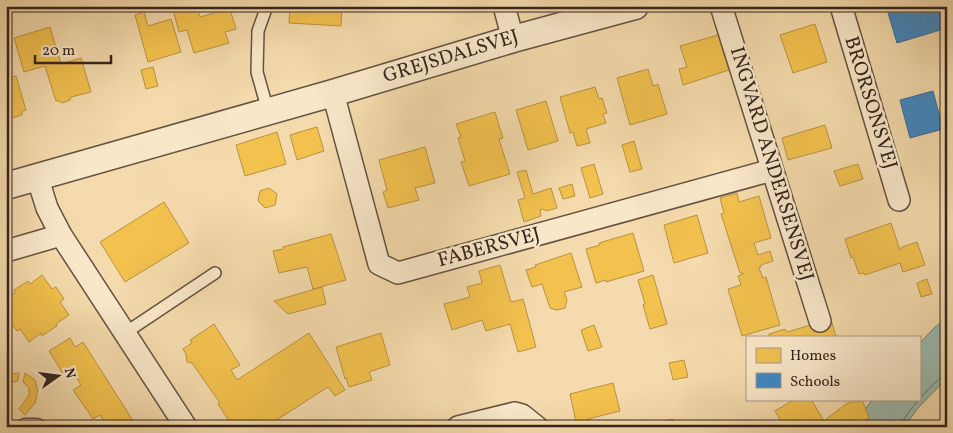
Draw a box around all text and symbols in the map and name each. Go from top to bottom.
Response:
street label: GREJSDALSVEJ [380,23,522,91]
scale bar [35,32,111,64]
street label: BRORSONSVEJ [836,33,904,173]
text: 20 m [42,41,75,62]
street label: INGVARD ANDERSENSVEJ [722,43,820,285]
street label: FABERSVEJ [435,221,543,275]
legend [746,336,920,400]
text: Homes [790,346,836,367]
north arrow [32,350,82,400]
text: N [59,366,80,380]
text: Schools [790,372,840,393]

